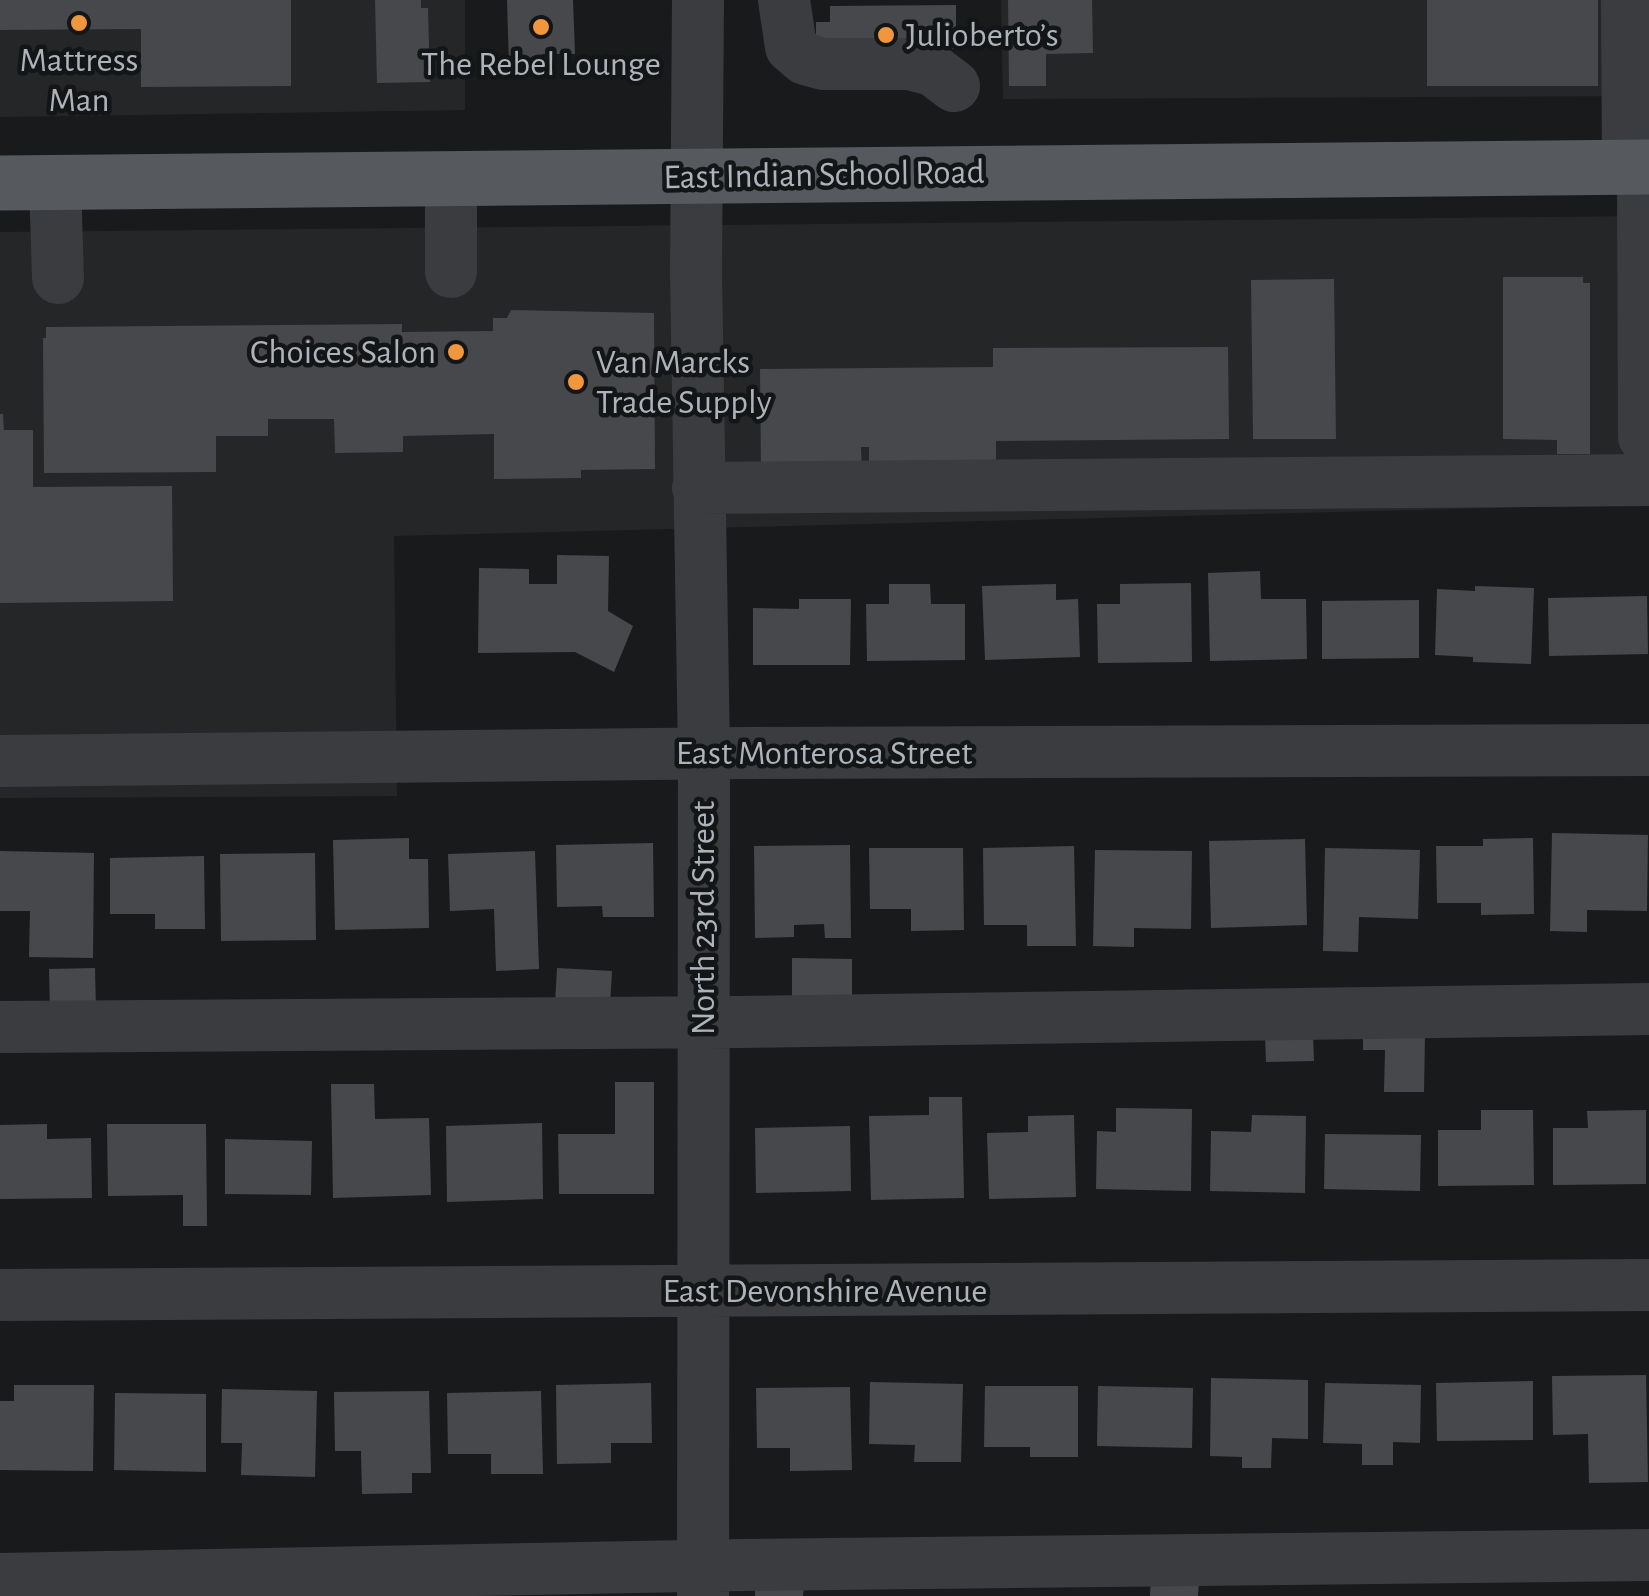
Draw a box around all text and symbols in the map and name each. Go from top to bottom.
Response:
marker: Mattress Man [68,12,90,34]
place label: Julioberto’s [906,14,1059,56]
marker: The Rebel Lounge [530,16,552,38]
marker: Julioberto’s [875,24,897,46]
place label: Mattress Man [19,39,139,121]
place label: The Rebel Lounge [421,43,661,85]
street label: East Indian School Road [663,151,985,199]
place label: Choices Salon [250,331,436,373]
marker: Choices Salon [445,341,467,363]
place label: Van Marcks Trade Supply [596,341,772,423]
marker: Van Marcks Trade Supply [565,371,587,393]
street label: East Monterosa Street [676,732,972,774]
street label: North 23rd Street [682,801,724,1035]
street label: East Devonshire Avenue [662,1270,988,1312]

